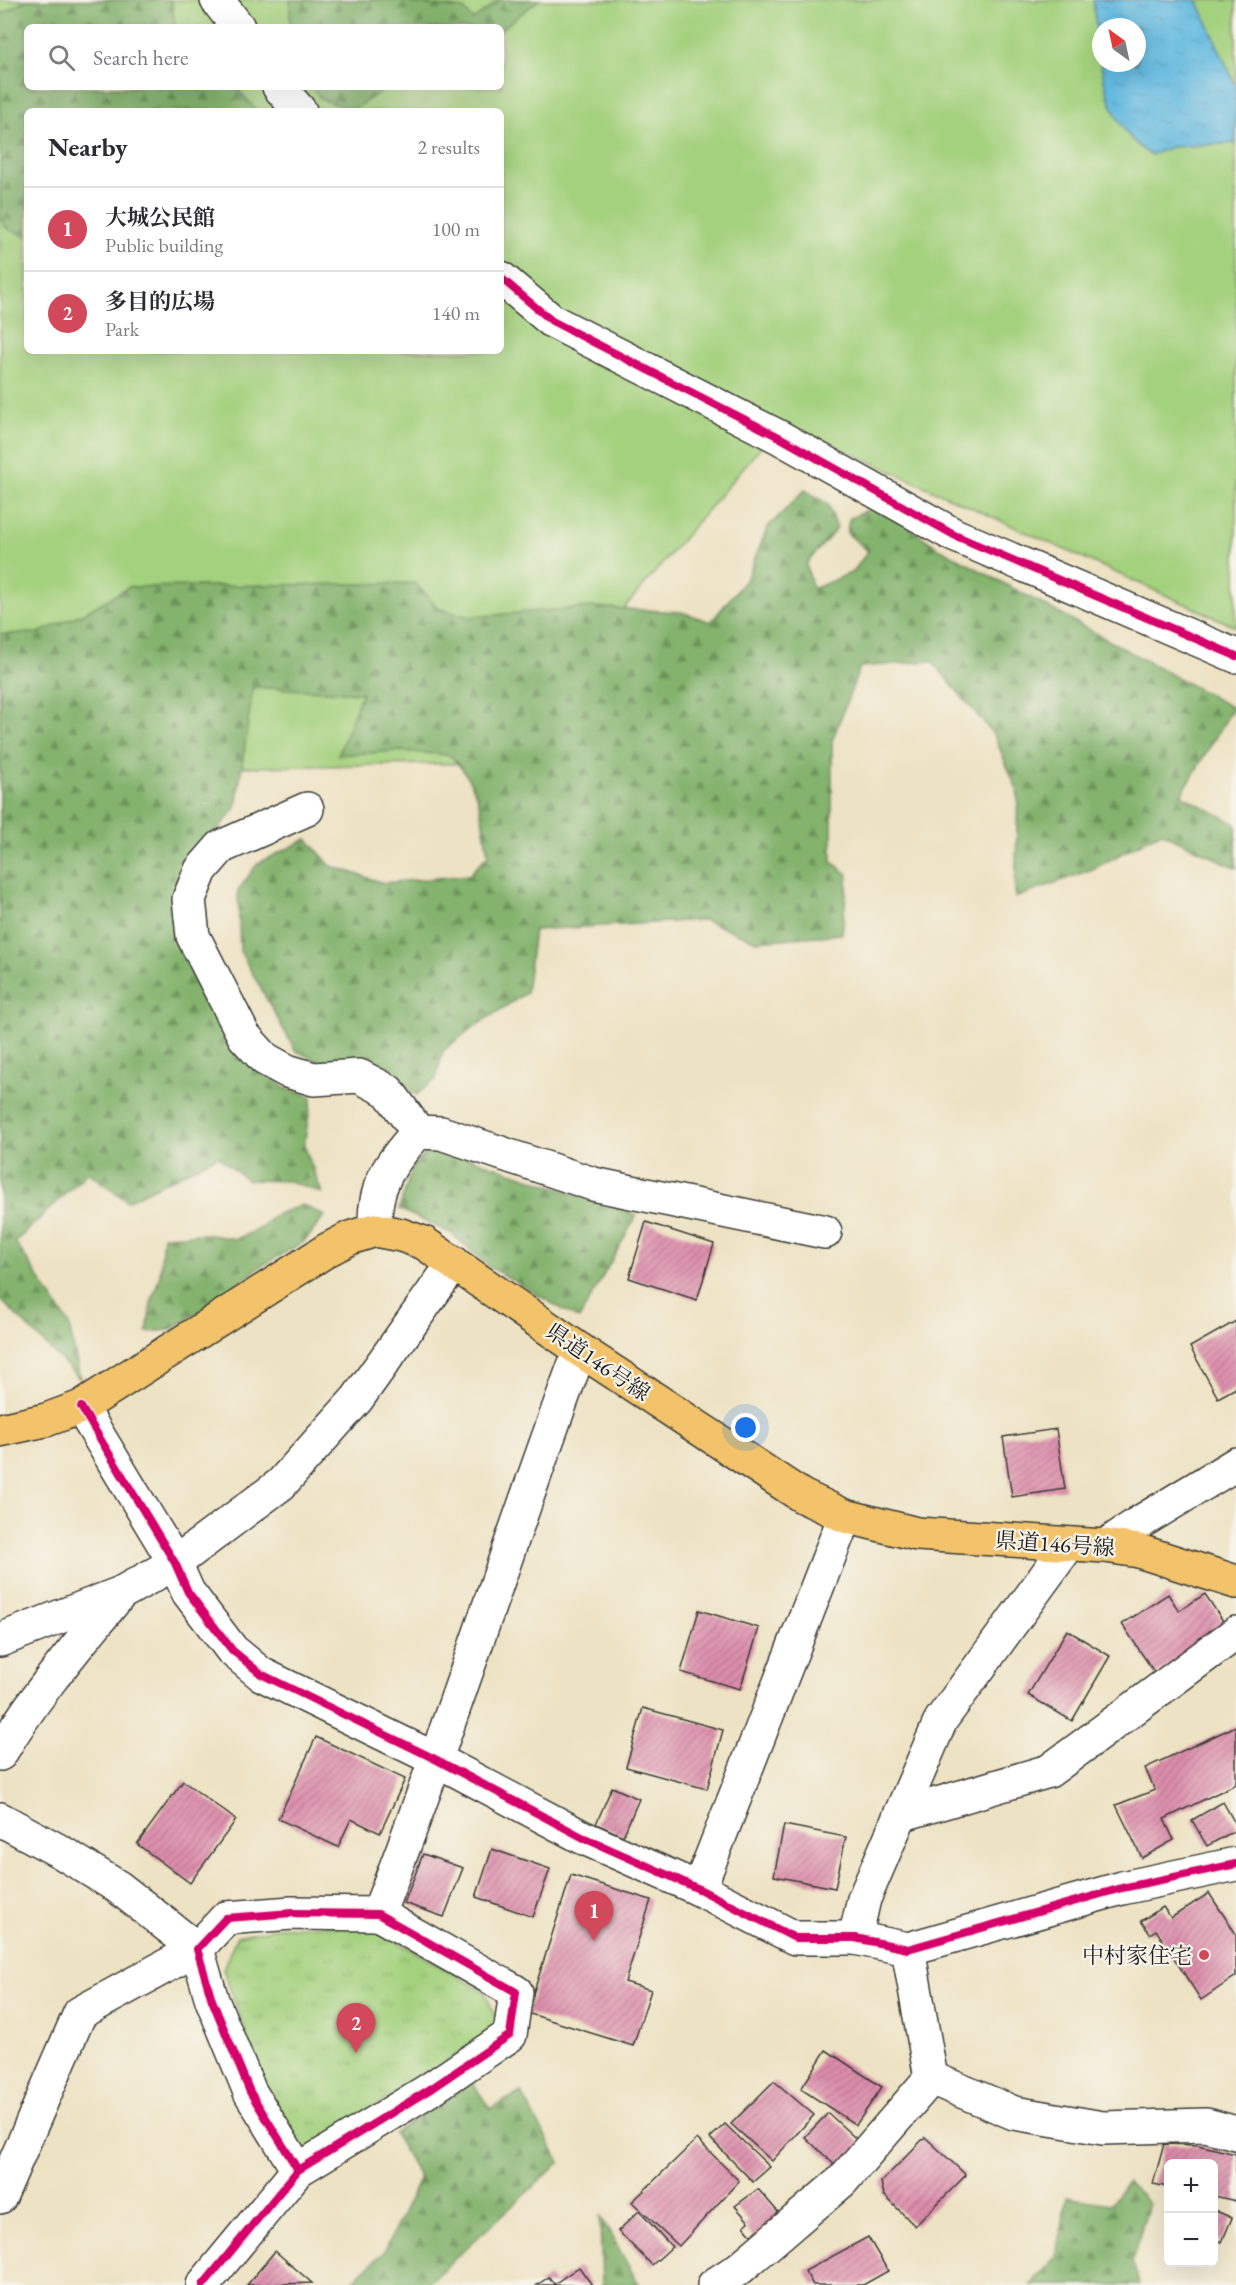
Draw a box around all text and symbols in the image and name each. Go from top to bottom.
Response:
north arrow [1092,18,1146,72]
search box [24,24,504,90]
icon: search [45,41,78,74]
text: Search here [93,43,188,72]
text: Nearby [48,130,128,164]
text: 2 results [417,134,480,160]
text: 大城公民館 [105,203,215,232]
text: 1 [62,216,73,242]
text: 100 m [432,216,480,242]
text: Public building [105,232,223,258]
text: 多目的広場 [105,287,215,316]
text: 2 [62,300,73,326]
text: 140 m [432,300,480,326]
text: Park [105,316,139,342]
street label: 県道146号線 [540,1317,656,1407]
your location [731,1413,760,1442]
street label: 県道146号線 [994,1525,1116,1563]
pin: 1 [574,1892,614,1941]
place label: 中村家住宅 [1082,1941,1192,1970]
marker: 中村家住宅 [1197,1948,1211,1962]
pin: 2 [336,2004,376,2053]
map controls [1164,2159,1218,2267]
button: + [1164,2159,1218,2213]
button: − [1164,2213,1218,2267]

